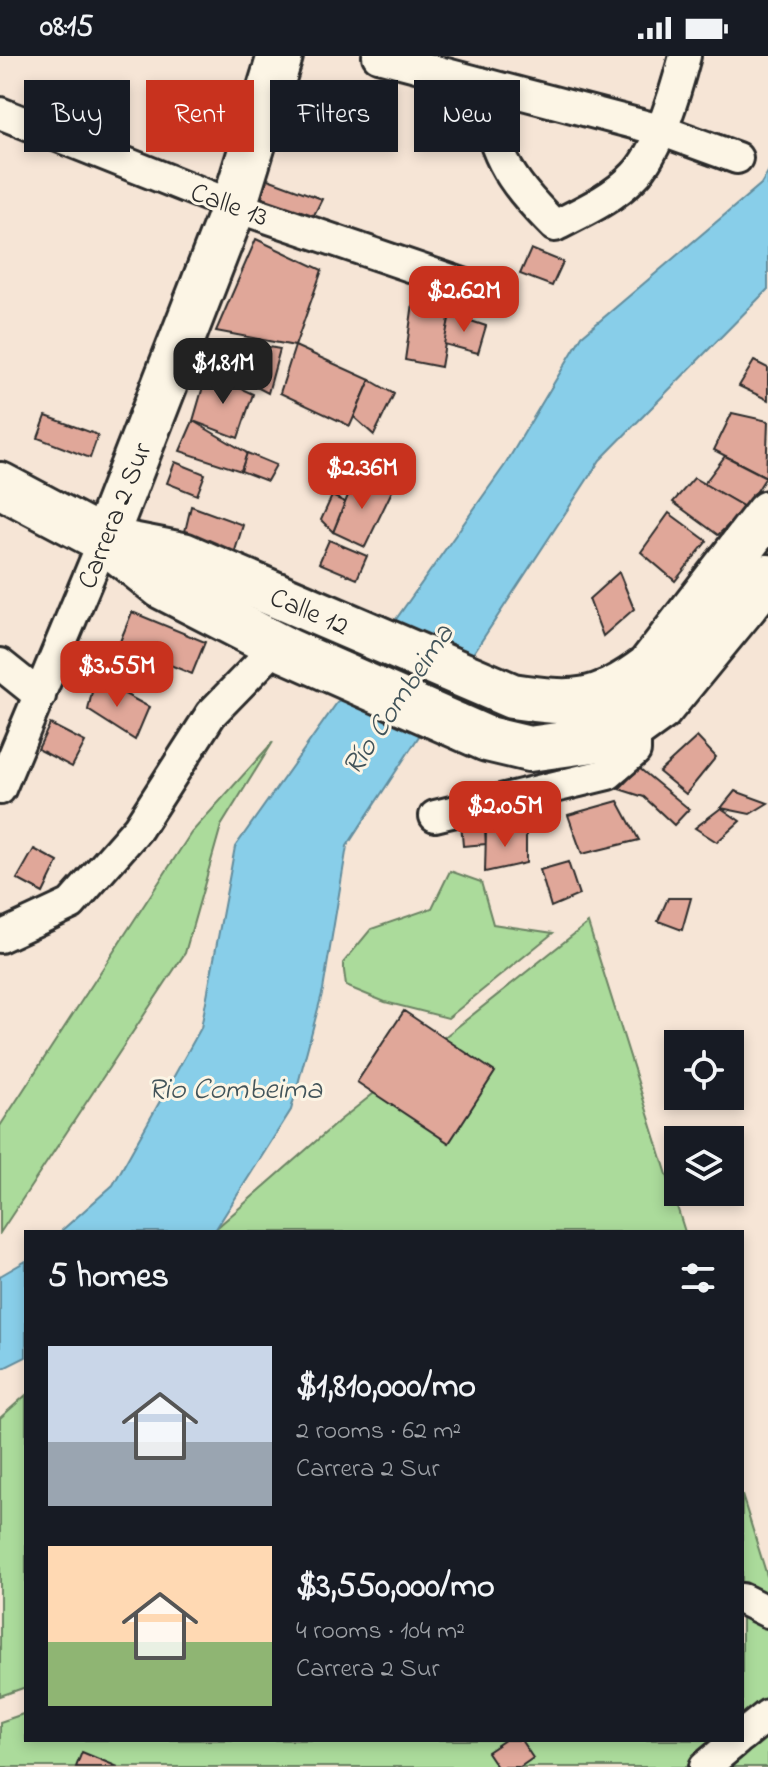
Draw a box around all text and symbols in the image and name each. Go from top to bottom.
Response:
text: 08:15 [40,6,93,50]
chip: Buy [24,80,130,152]
chip: Rent [146,80,254,152]
chip: Filters [270,80,398,152]
chip: New [414,80,520,152]
street label: Calle 13 [184,173,273,239]
pin: $2.62M [399,266,529,334]
text: $2.62M [427,273,501,311]
pin: $1.81M [158,338,288,406]
text: $1.81M [191,345,255,383]
street label: Carrera 2 Sur [68,437,164,596]
pin: $2.36M [297,443,427,511]
text: $2.36M [326,450,398,488]
street label: Calle 12 [263,578,355,648]
water label: Río Combeima [332,615,467,785]
pin: $3.55M [52,641,182,709]
text: $3.55M [78,648,156,686]
pin: $2.05M [440,781,570,849]
text: $2.05M [467,788,543,826]
map controls [664,1030,744,1206]
button: locate [664,1030,744,1110]
water label: Rio Combeima [148,1069,323,1113]
button: layers [664,1126,744,1206]
text: 5 homes [48,1253,169,1303]
icon: filters [676,1256,720,1300]
text: $1,810,000/mo [296,1363,476,1413]
icon: home [112,1378,208,1474]
text: 2 rooms · 62 m² [296,1413,461,1451]
text: Carrera 2 Sur [296,1451,440,1489]
text: $3,550,000/mo [296,1563,495,1613]
icon: home [112,1578,208,1674]
text: 4 rooms · 104 m² [296,1613,465,1651]
text: Carrera 2 Sur [296,1651,440,1689]

